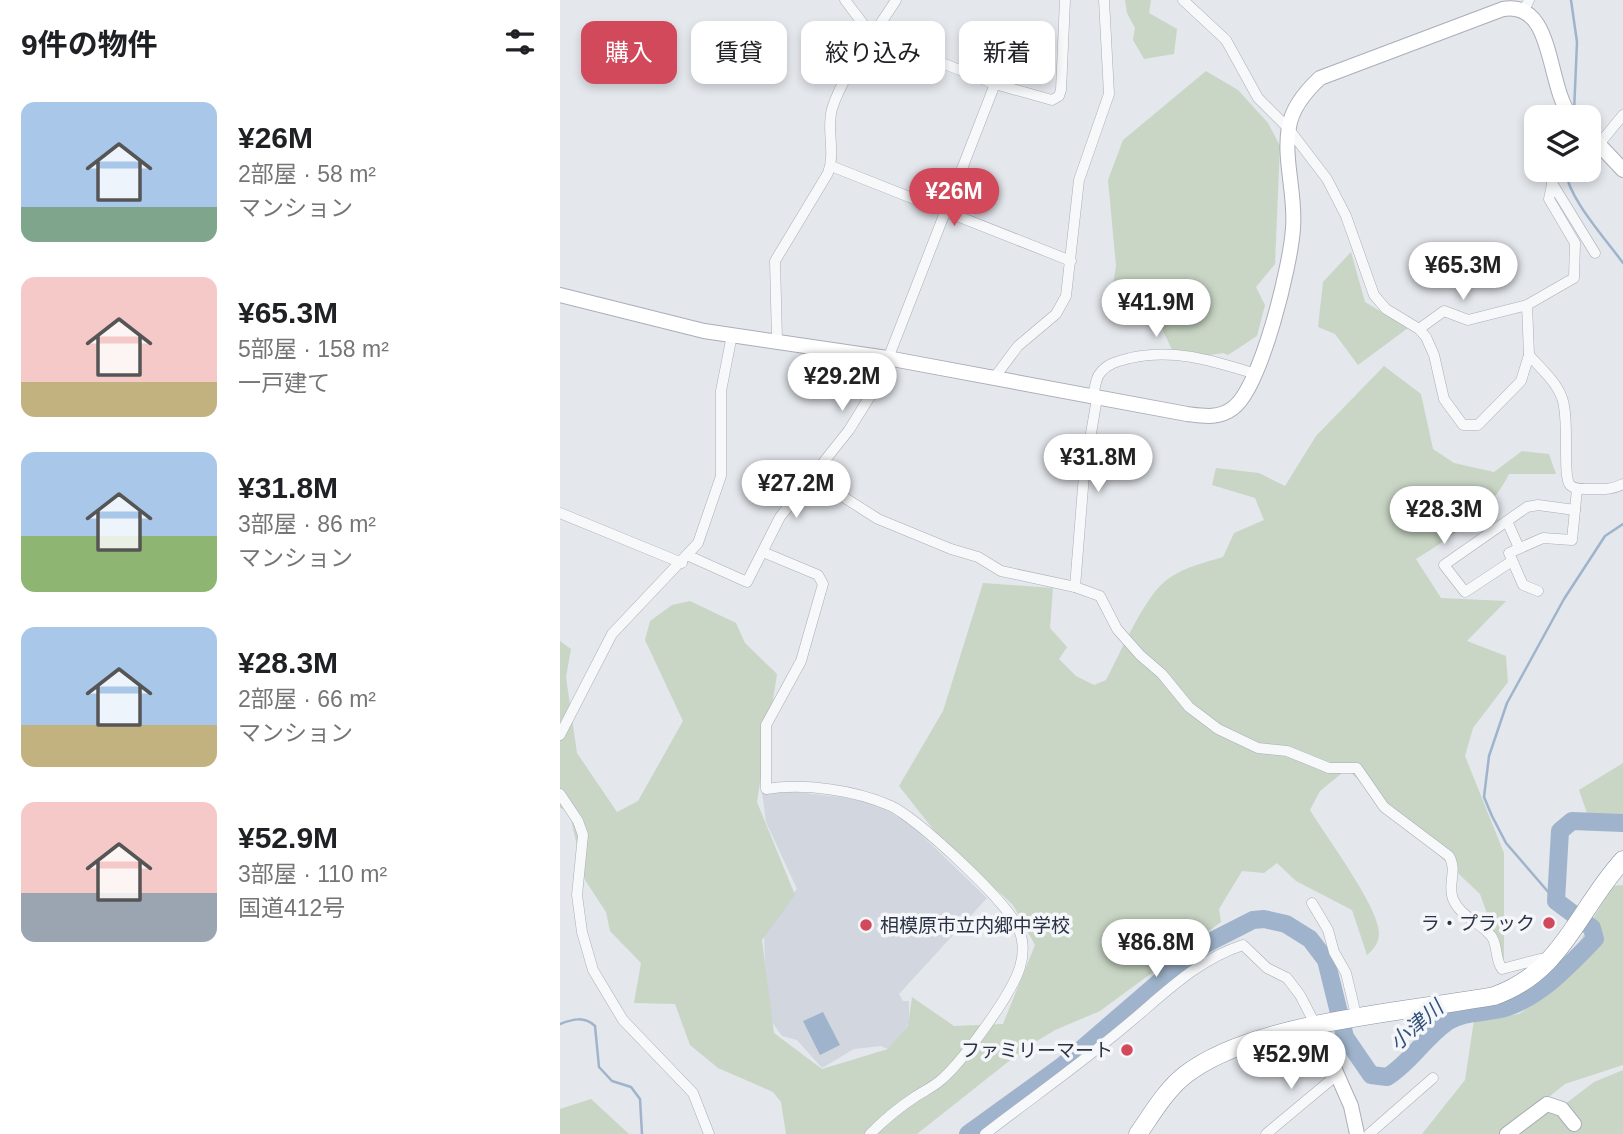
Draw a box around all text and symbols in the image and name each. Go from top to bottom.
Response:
chip: 購入 [581,21,677,84]
chip: 賃貸 [691,21,787,84]
chip: 絞り込み [801,21,945,84]
chip: 新着 [959,21,1055,84]
icon: filters [501,23,539,61]
text: 9件の物件 [21,28,158,61]
map controls [1524,105,1601,182]
button: layers [1524,105,1601,182]
text: ¥26M [238,121,313,154]
icon: home [77,130,161,214]
text: 2部屋 · 58 m² [238,161,376,187]
pin: ¥26M [913,168,995,228]
text: ¥26M [925,178,983,204]
text: マンション [238,195,353,221]
pin: ¥65.3M [1406,243,1520,302]
text: ¥65.3M [1425,252,1501,278]
pin: ¥41.9M [1099,280,1213,339]
text: ¥41.9M [1118,289,1194,315]
text: ¥65.3M [238,296,338,329]
icon: home [77,305,161,389]
text: 5部屋 · 158 m² [238,336,389,362]
pin: ¥29.2M [785,354,899,413]
text: ¥29.2M [804,363,880,389]
text: 一戸建て [238,370,330,396]
pin: ¥31.8M [1041,434,1155,494]
text: ¥31.8M [1060,444,1136,470]
pin: ¥27.2M [739,461,853,520]
text: ¥27.2M [758,470,834,496]
text: ¥31.8M [238,471,338,504]
icon: home [77,480,161,564]
pin: ¥28.3M [1387,486,1501,546]
text: ¥28.3M [1406,496,1482,522]
text: 3部屋 · 86 m² [238,511,376,537]
text: マンション [238,545,353,571]
text: ¥28.3M [238,646,338,679]
icon: home [77,655,161,739]
text: 2部屋 · 66 m² [238,686,376,712]
text: マンション [238,720,353,746]
text: ¥52.9M [238,821,338,854]
icon: home [77,830,161,914]
text: 3部屋 · 110 m² [238,861,387,887]
text: 国道412号 [238,895,345,921]
place label: ラ・プラック [1421,913,1535,934]
place label: 相模原市立内郷中学校 [880,915,1070,936]
marker: ラ・プラック [1541,915,1557,931]
marker: 相模原市立内郷中学校 [858,917,874,933]
pin: ¥86.8M [1099,920,1213,979]
text: ¥86.8M [1118,929,1194,955]
water label: 小津川 [1385,994,1449,1054]
pin: ¥52.9M [1234,1032,1348,1091]
place label: ファミリーマート [961,1040,1113,1061]
text: ¥52.9M [1253,1041,1329,1067]
marker: ファミリーマート [1119,1042,1135,1058]

